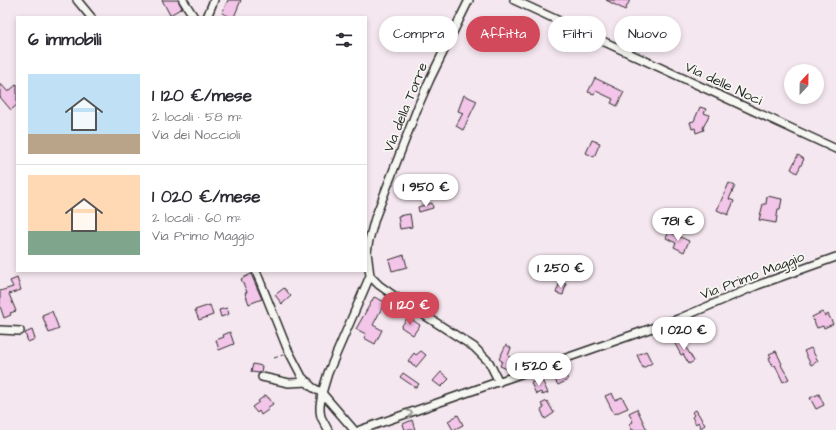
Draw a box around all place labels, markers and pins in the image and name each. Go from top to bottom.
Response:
pin: 1 950 € [389,174,463,208]
pin: 781 € [650,208,706,242]
pin: 1 250 € [524,255,598,289]
pin: 1 120 € [373,292,447,326]
pin: 1 020 € [647,317,721,351]
pin: 1 520 € [502,353,576,387]

